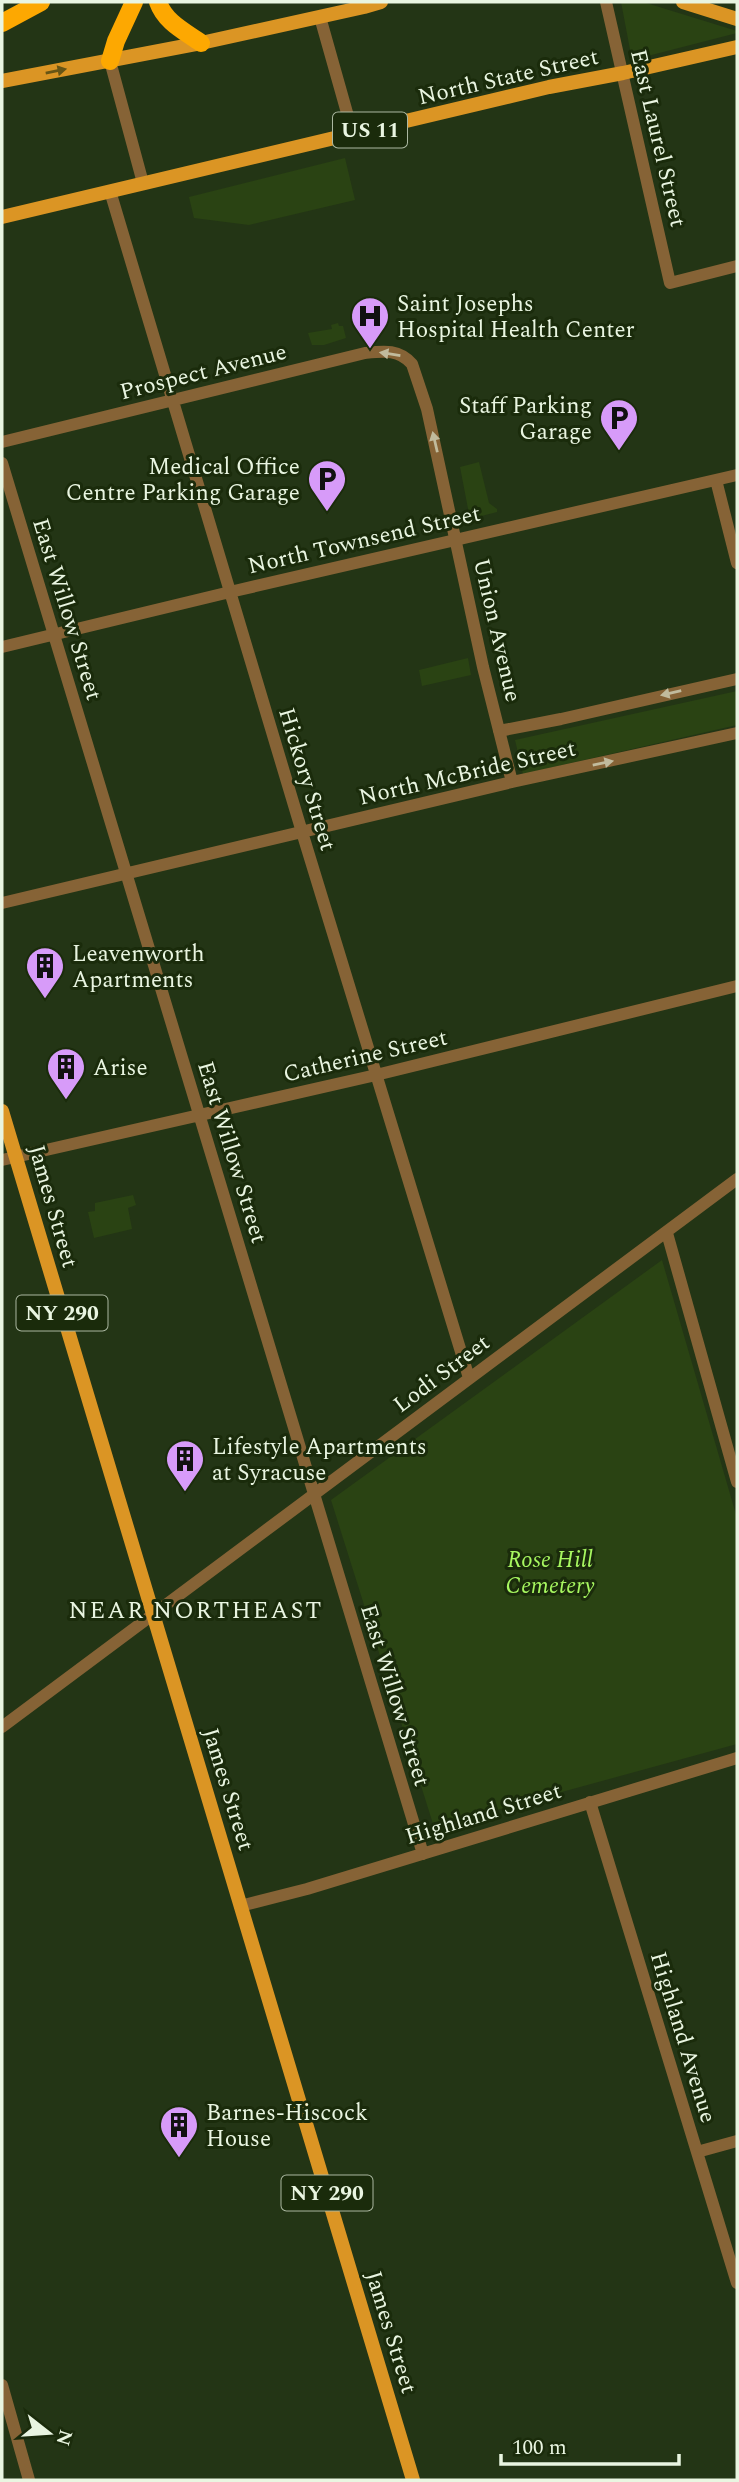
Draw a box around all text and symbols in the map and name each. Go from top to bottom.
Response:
street label: North State Street [415,40,602,115]
street label: East Laurel Street [620,46,695,231]
one-way arrow [45,65,67,76]
road number: US 11 [333,113,407,148]
place label: Saint Josephs Hospital Health Center [397,287,635,348]
hospital icon: Saint Josephs Hospital Health Center [349,295,391,350]
street label: Prospect Avenue [116,335,291,410]
one-way arrow [379,348,401,359]
place label: Staff Parking Garage [459,389,592,450]
parking icon: Staff Parking Garage [598,397,640,452]
one-way arrow [429,431,440,453]
place label: Medical Office Centre Parking Garage [66,450,300,511]
parking icon: Medical Office Centre Parking Garage [306,458,348,513]
street label: North Townsend Street [244,497,484,584]
street label: East Willow Street [22,514,111,705]
street label: Union Avenue [463,555,530,705]
one-way arrow [660,688,682,699]
street label: Hickory Street [268,704,345,855]
street label: North McBride Street [355,731,579,815]
one-way arrow [592,757,614,768]
place label: Leavenworth Apartments [72,937,205,998]
building icon: Leavenworth Apartments [24,945,66,1000]
street label: Catherine Street [280,1021,451,1092]
building icon: Arise [45,1046,87,1101]
place label: Arise [93,1051,148,1086]
street label: East Willow Street [187,1057,276,1248]
street label: James Street [18,1141,87,1272]
road number: NY 290 [17,1296,108,1330]
street label: Lodi Street [386,1326,498,1422]
place label: Lifestyle Apartments at Syracuse [212,1430,427,1491]
building icon: Lifestyle Apartments at Syracuse [164,1438,206,1493]
park label: Rose Hill Cemetery [506,1543,595,1604]
district label: NEAR NORTHEAST [69,1593,323,1629]
street label: East Willow Street [350,1600,439,1791]
street label: James Street [192,1724,263,1855]
street label: Highland Street [401,1774,566,1855]
street label: Highland Avenue [640,1947,725,2127]
place label: Barnes-Hiscock House [206,2096,368,2157]
building icon: Barnes-Hiscock House [158,2104,200,2159]
road number: NY 290 [282,2176,372,2210]
street label: James Street [355,2267,426,2398]
north arrow [14,2398,84,2468]
scale bar [501,2422,680,2466]
text: N [48,2426,80,2449]
text: 100 m [512,2432,567,2464]

